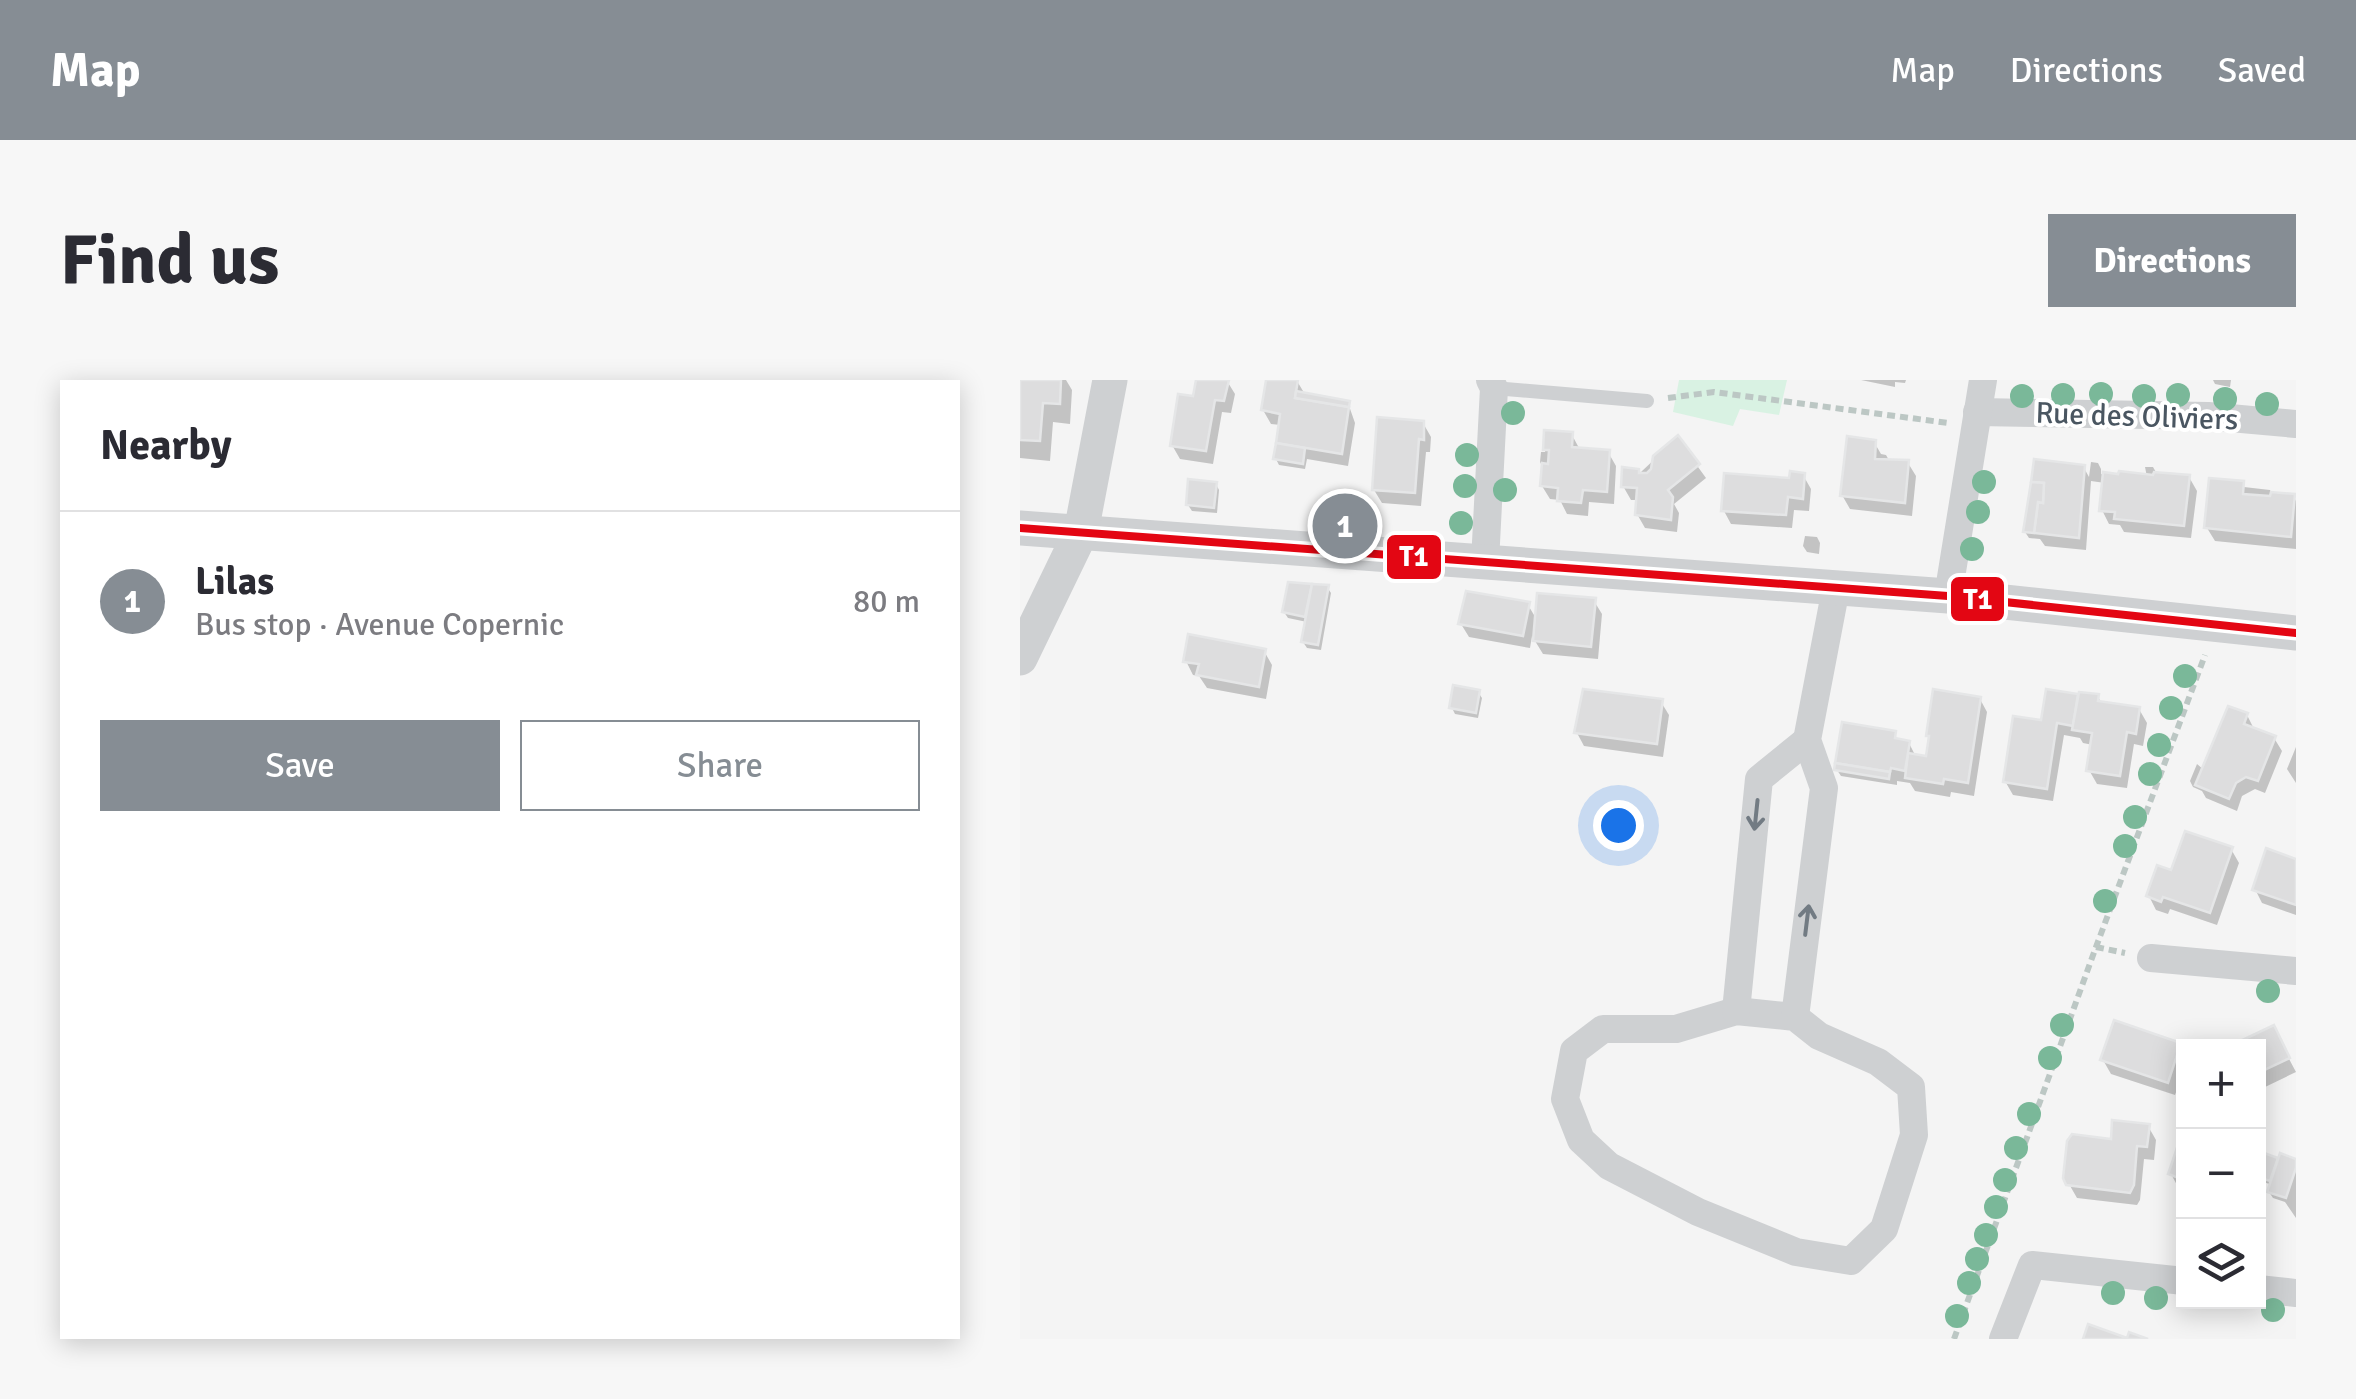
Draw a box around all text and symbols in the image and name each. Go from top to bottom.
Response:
text: Map [50,41,140,100]
text: Map [1890,49,1955,92]
text: Directions [2010,49,2163,92]
text: Saved [2218,49,2306,92]
button: Directions [2048,214,2296,307]
text: Find us [60,217,279,303]
street label: Rue des Oliviers [2035,394,2239,439]
text: Nearby [100,420,232,471]
pin: 1 [1312,488,1378,564]
line badge: T1 [1385,533,1443,581]
text: T1 [1399,540,1429,574]
text: Lilas [195,558,274,605]
line badge: T1 [1949,575,2006,623]
text: 1 [124,582,141,621]
text: 80 m [853,582,920,621]
text: T1 [1963,583,1993,617]
text: Bus stop · Avenue Copernic [195,605,564,644]
button: Save [100,720,500,811]
button: Share [520,720,920,811]
one-way arrow [1746,799,1765,831]
your location [1593,800,1644,851]
one-way arrow [1798,905,1817,937]
map controls [2176,1039,2266,1309]
button: + [2176,1039,2266,1129]
button: − [2176,1129,2266,1219]
button: layers [2176,1219,2266,1309]

